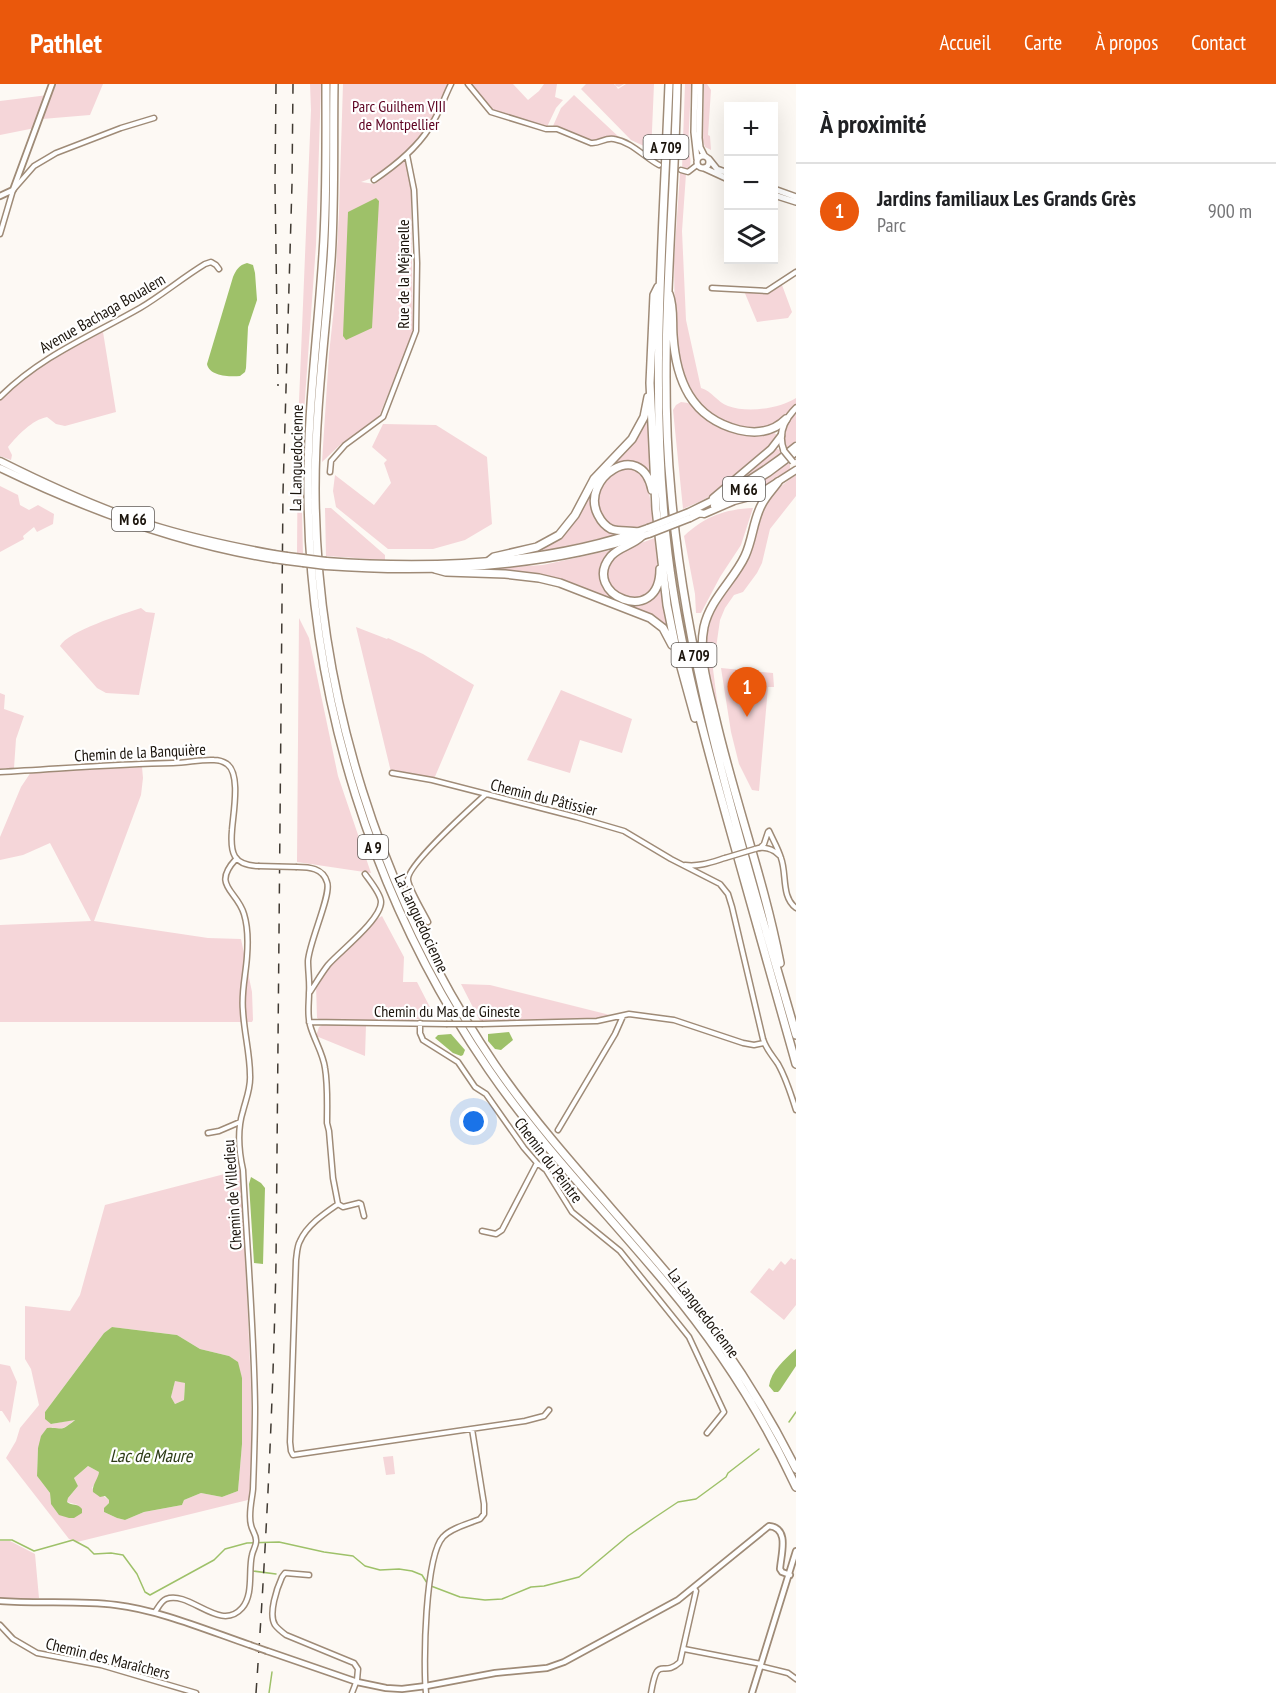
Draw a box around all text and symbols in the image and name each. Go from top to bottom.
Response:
text: Pathlet [30,24,102,61]
text: Accueil [939,29,991,56]
text: Carte [1024,29,1062,56]
text: À propos [1095,29,1158,56]
text: Contact [1191,29,1246,56]
park label: Parc Guilhem VIII de Montpellier [352,96,446,134]
map controls [724,102,778,264]
button: + [724,102,778,156]
text: À proximité [820,107,927,140]
road number: A 709 [644,135,688,159]
button: − [724,156,778,210]
text: Jardins familiaux Les Grands Grès [877,184,1136,212]
text: 1 [835,198,844,224]
text: 900 m [1208,198,1252,224]
button: layers [724,210,778,264]
text: Parc [877,212,906,238]
street label: Rue de la Méjanelle [393,219,413,329]
street label: Avenue Bachaga Boualem [35,269,169,357]
street label: La Languedocienne [285,404,307,512]
road number: M 66 [723,477,765,501]
road number: M 66 [112,507,154,531]
road number: A 709 [672,643,716,667]
pin: 1 [728,668,766,717]
street label: Chemin de la Banquière [74,739,206,765]
street label: Chemin du Pâtissier [489,774,600,820]
road number: A 9 [358,835,388,859]
street label: La Languedocienne [390,870,454,976]
street label: Chemin du Mas de Gineste [374,1001,520,1021]
your location [459,1107,488,1136]
street label: Chemin du Peintre [510,1113,588,1207]
street label: Chemin de Villedieu [218,1139,246,1251]
street label: La Languedocienne [664,1264,744,1362]
water label: Lac de Maure [110,1444,194,1467]
street label: Chemin des Maraîchers [44,1633,172,1683]

